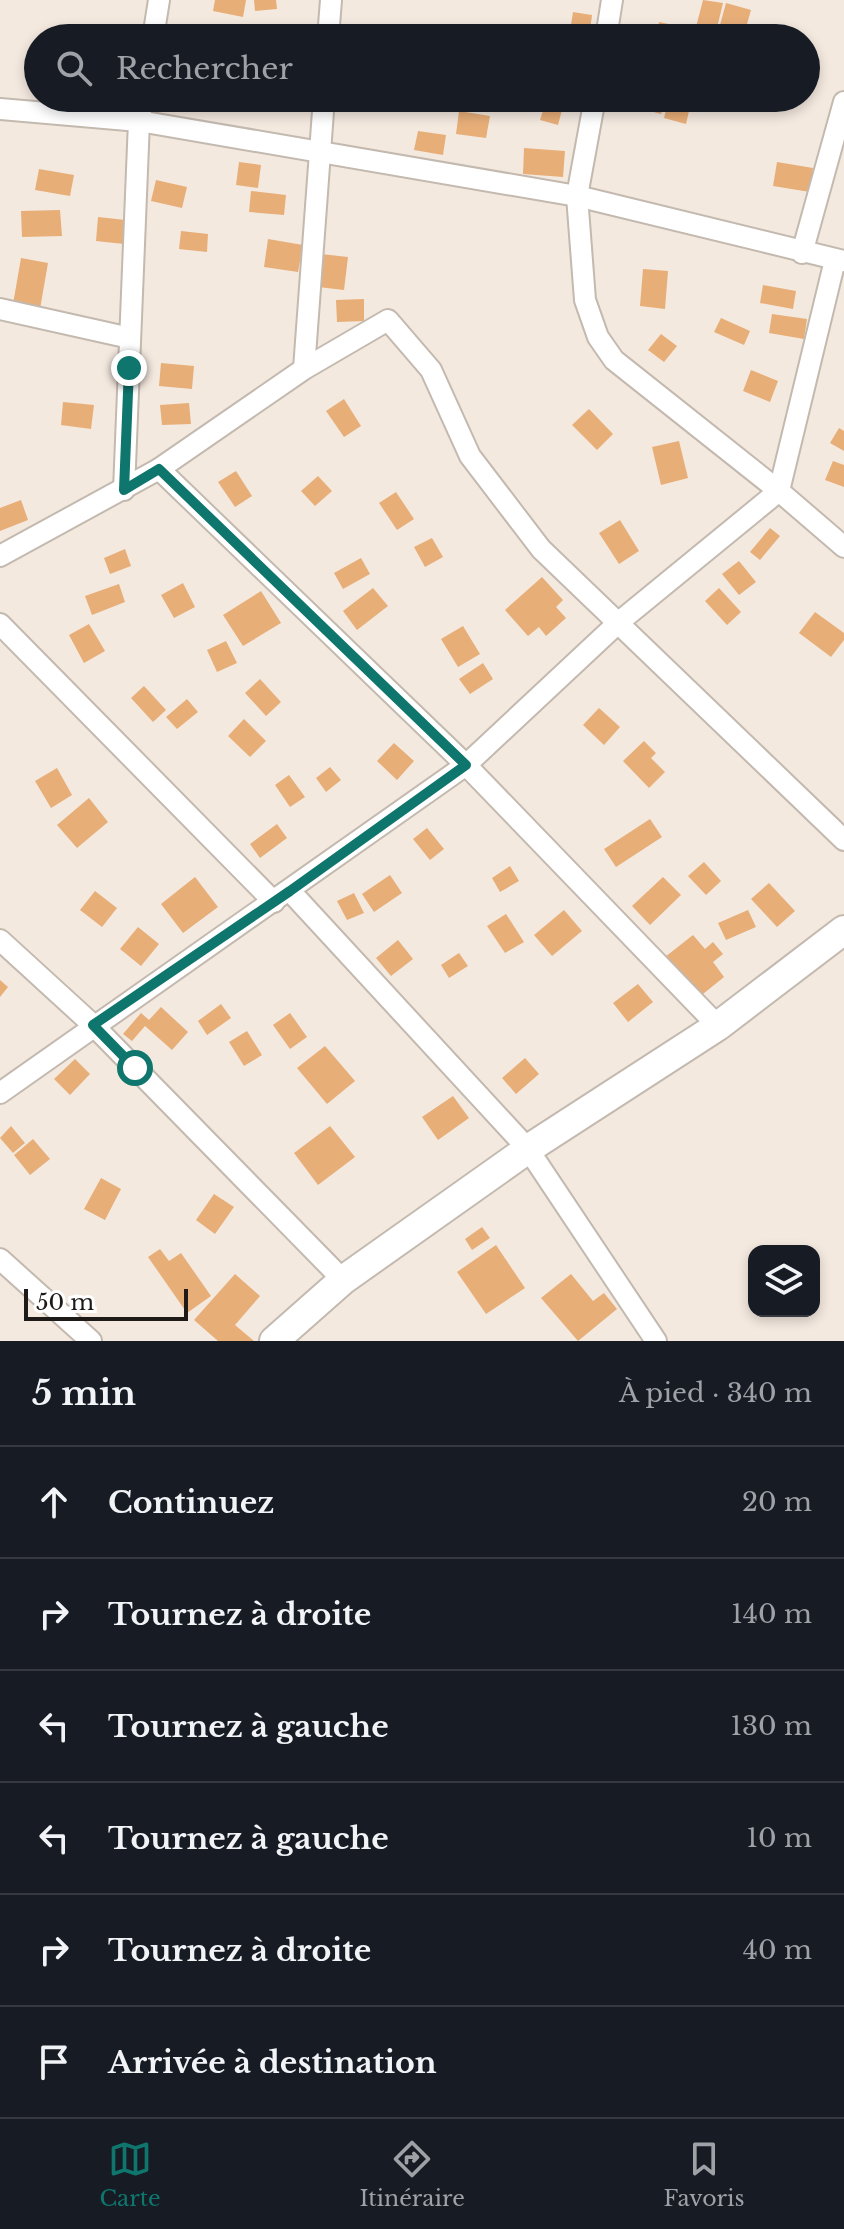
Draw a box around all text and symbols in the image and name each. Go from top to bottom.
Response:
search box [24,24,820,112]
icon: search [52,46,96,90]
text: Rechercher [116,50,293,87]
route end [111,350,147,386]
route start [117,1050,153,1086]
map controls [748,1245,820,1317]
button: layers [748,1245,820,1317]
scale bar [24,1285,188,1321]
text: 50 m [36,1289,94,1316]
text: 5 min [32,1372,136,1414]
text: À pied · 340 m [619,1377,812,1409]
icon: ahead [32,1480,76,1524]
text: Continuez [108,1484,274,1521]
text: 20 m [742,1486,812,1518]
icon: right [32,1592,76,1636]
text: Tournez à droite [108,1596,371,1633]
text: 140 m [731,1598,812,1630]
icon: left [32,1704,76,1748]
text: Tournez à gauche [108,1708,389,1745]
text: 130 m [730,1710,812,1742]
icon: left [32,1816,76,1860]
text: Tournez à gauche [108,1820,389,1857]
text: 10 m [746,1822,812,1854]
icon: right [32,1928,76,1972]
text: Tournez à droite [108,1932,371,1969]
text: 40 m [743,1934,812,1966]
icon: arrive [32,2040,76,2084]
text: Arrivée à destination [108,2044,437,2081]
tab: Carte [99,2137,161,2212]
tab: Itinéraire [359,2137,465,2212]
tab: Favoris [664,2137,745,2212]

